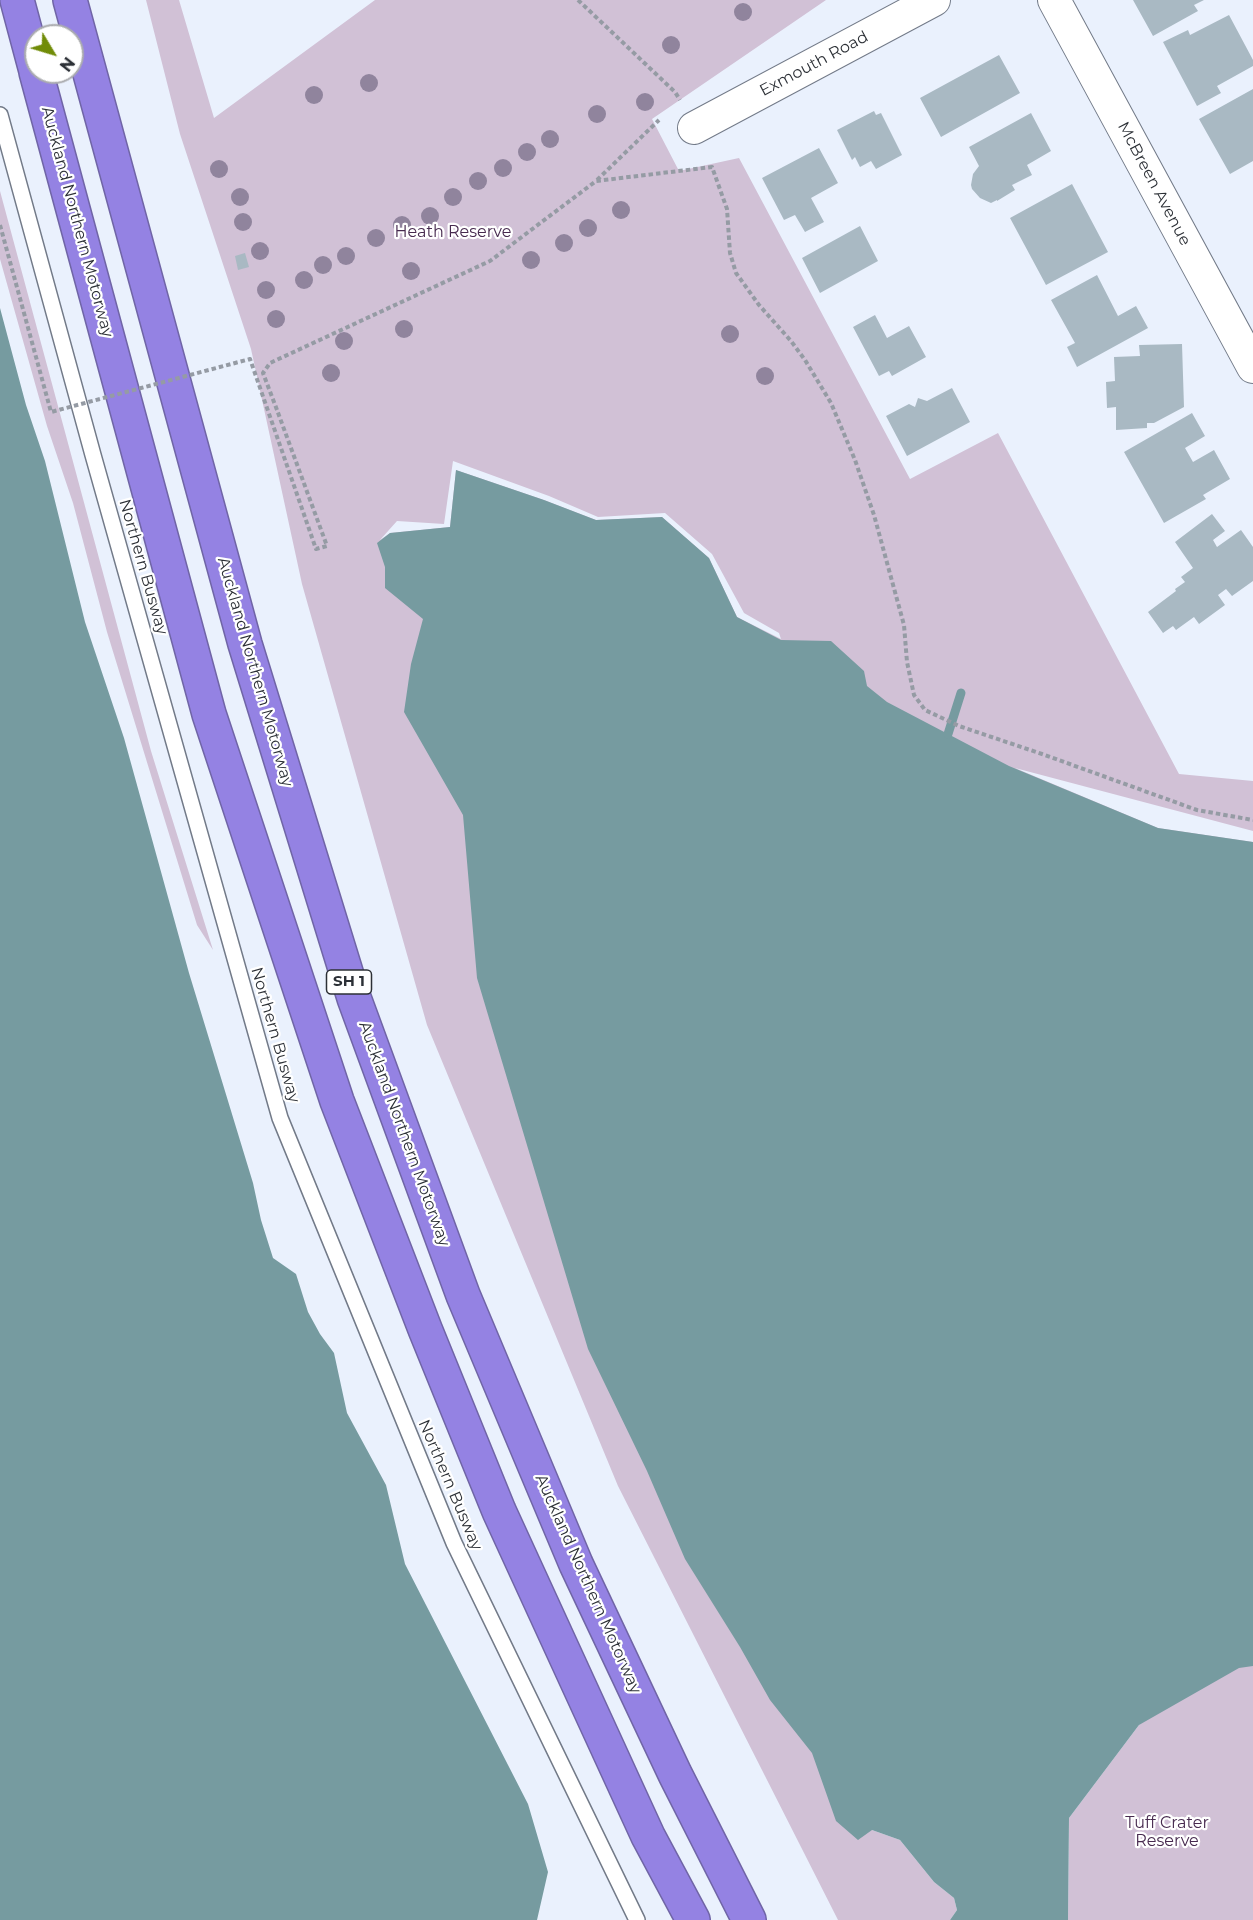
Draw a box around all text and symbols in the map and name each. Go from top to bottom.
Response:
north arrow [24,24,84,84]
street label: Exmouth Road [756,27,872,101]
text: N [56,53,78,75]
street label: Auckland Northern Motorway [37,105,117,339]
street label: McBreen Avenue [1113,119,1195,249]
park label: Heath Reserve [395,222,511,242]
street label: Northern Busway [114,497,172,637]
street label: Auckland Northern Motorway [213,555,297,789]
street label: Northern Busway [246,965,304,1105]
road number: SH 1 [326,970,372,994]
street label: Auckland Northern Motorway [354,1019,454,1249]
street label: Northern Busway [414,1417,486,1553]
street label: Auckland Northern Motorway [531,1471,645,1697]
park label: Tuff Crater Reserve [1125,1813,1209,1851]

